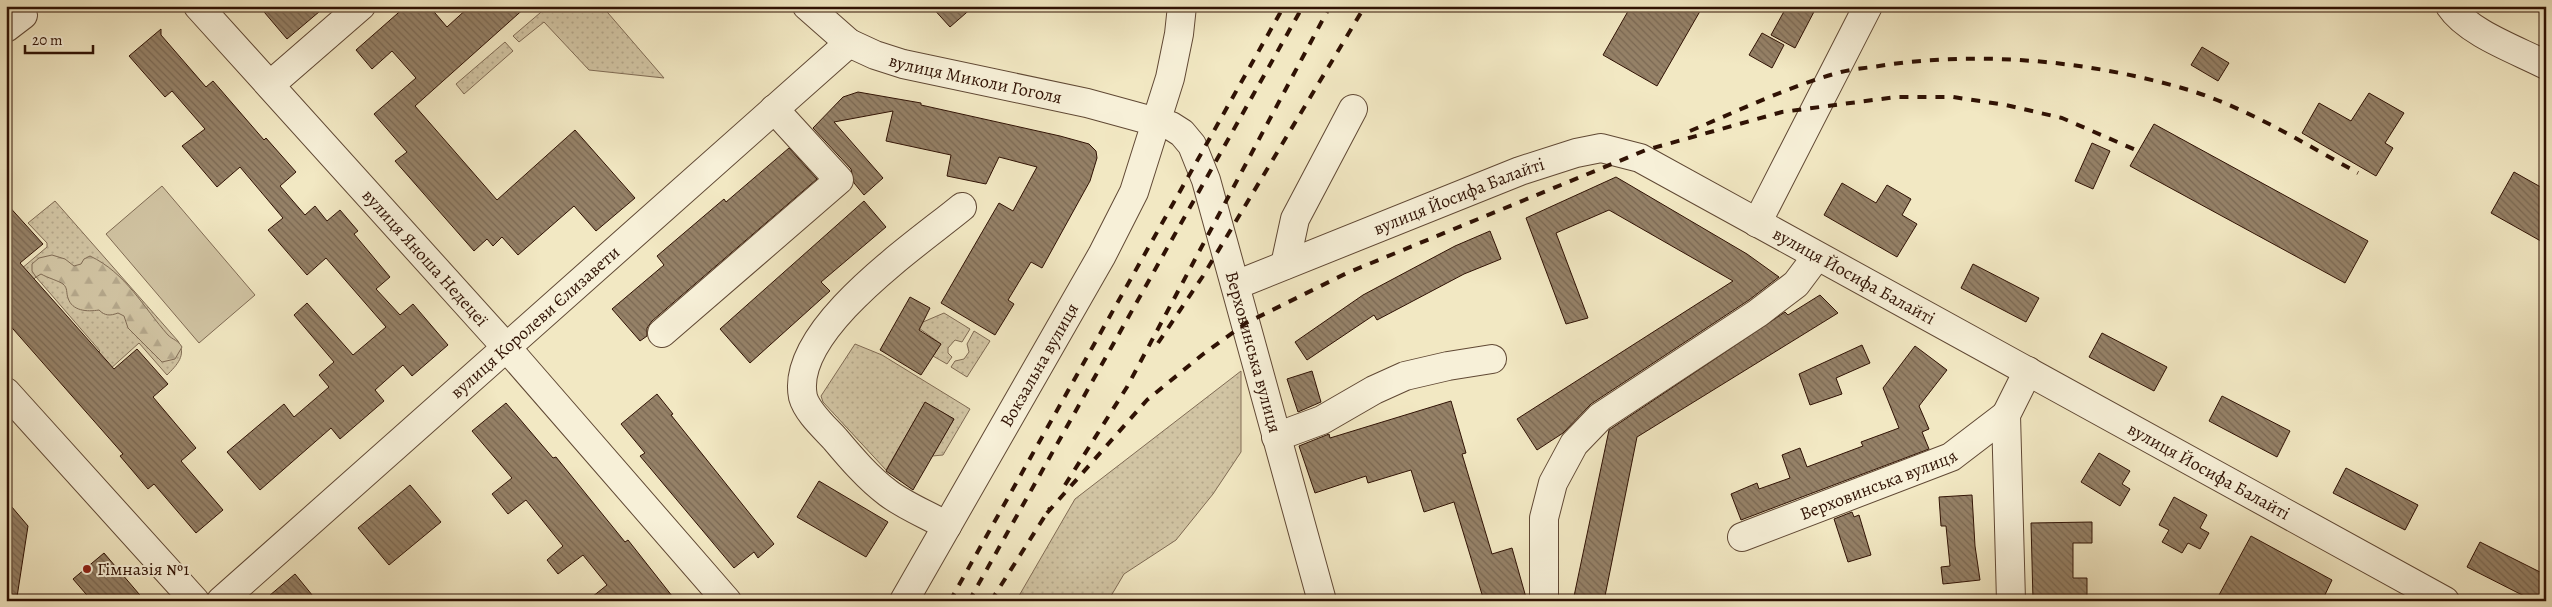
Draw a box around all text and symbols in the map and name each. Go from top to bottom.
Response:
scale bar [25,22,92,54]
text: 20 m [32,30,63,50]
street label: вулиця Миколи Гоголя [886,48,1064,109]
street label: вулиця Йосифа Балайті [1370,152,1547,241]
street label: вулиця Яноша Недецеї [357,184,494,331]
street label: вулиця Йосифа Балайті [1769,221,1940,330]
street label: вулиця Королеви Єлизавети [445,240,625,404]
street label: Верховинська вулиця [1220,269,1287,436]
street label: Вокзальна вулиця [994,299,1084,431]
street label: вулиця Йосифа Балайті [2123,417,2294,525]
street label: Верховинська вулиця [1796,444,1963,526]
place label: Гімназія №1 [97,557,189,581]
marker: Гімназія №1 [81,563,93,575]

